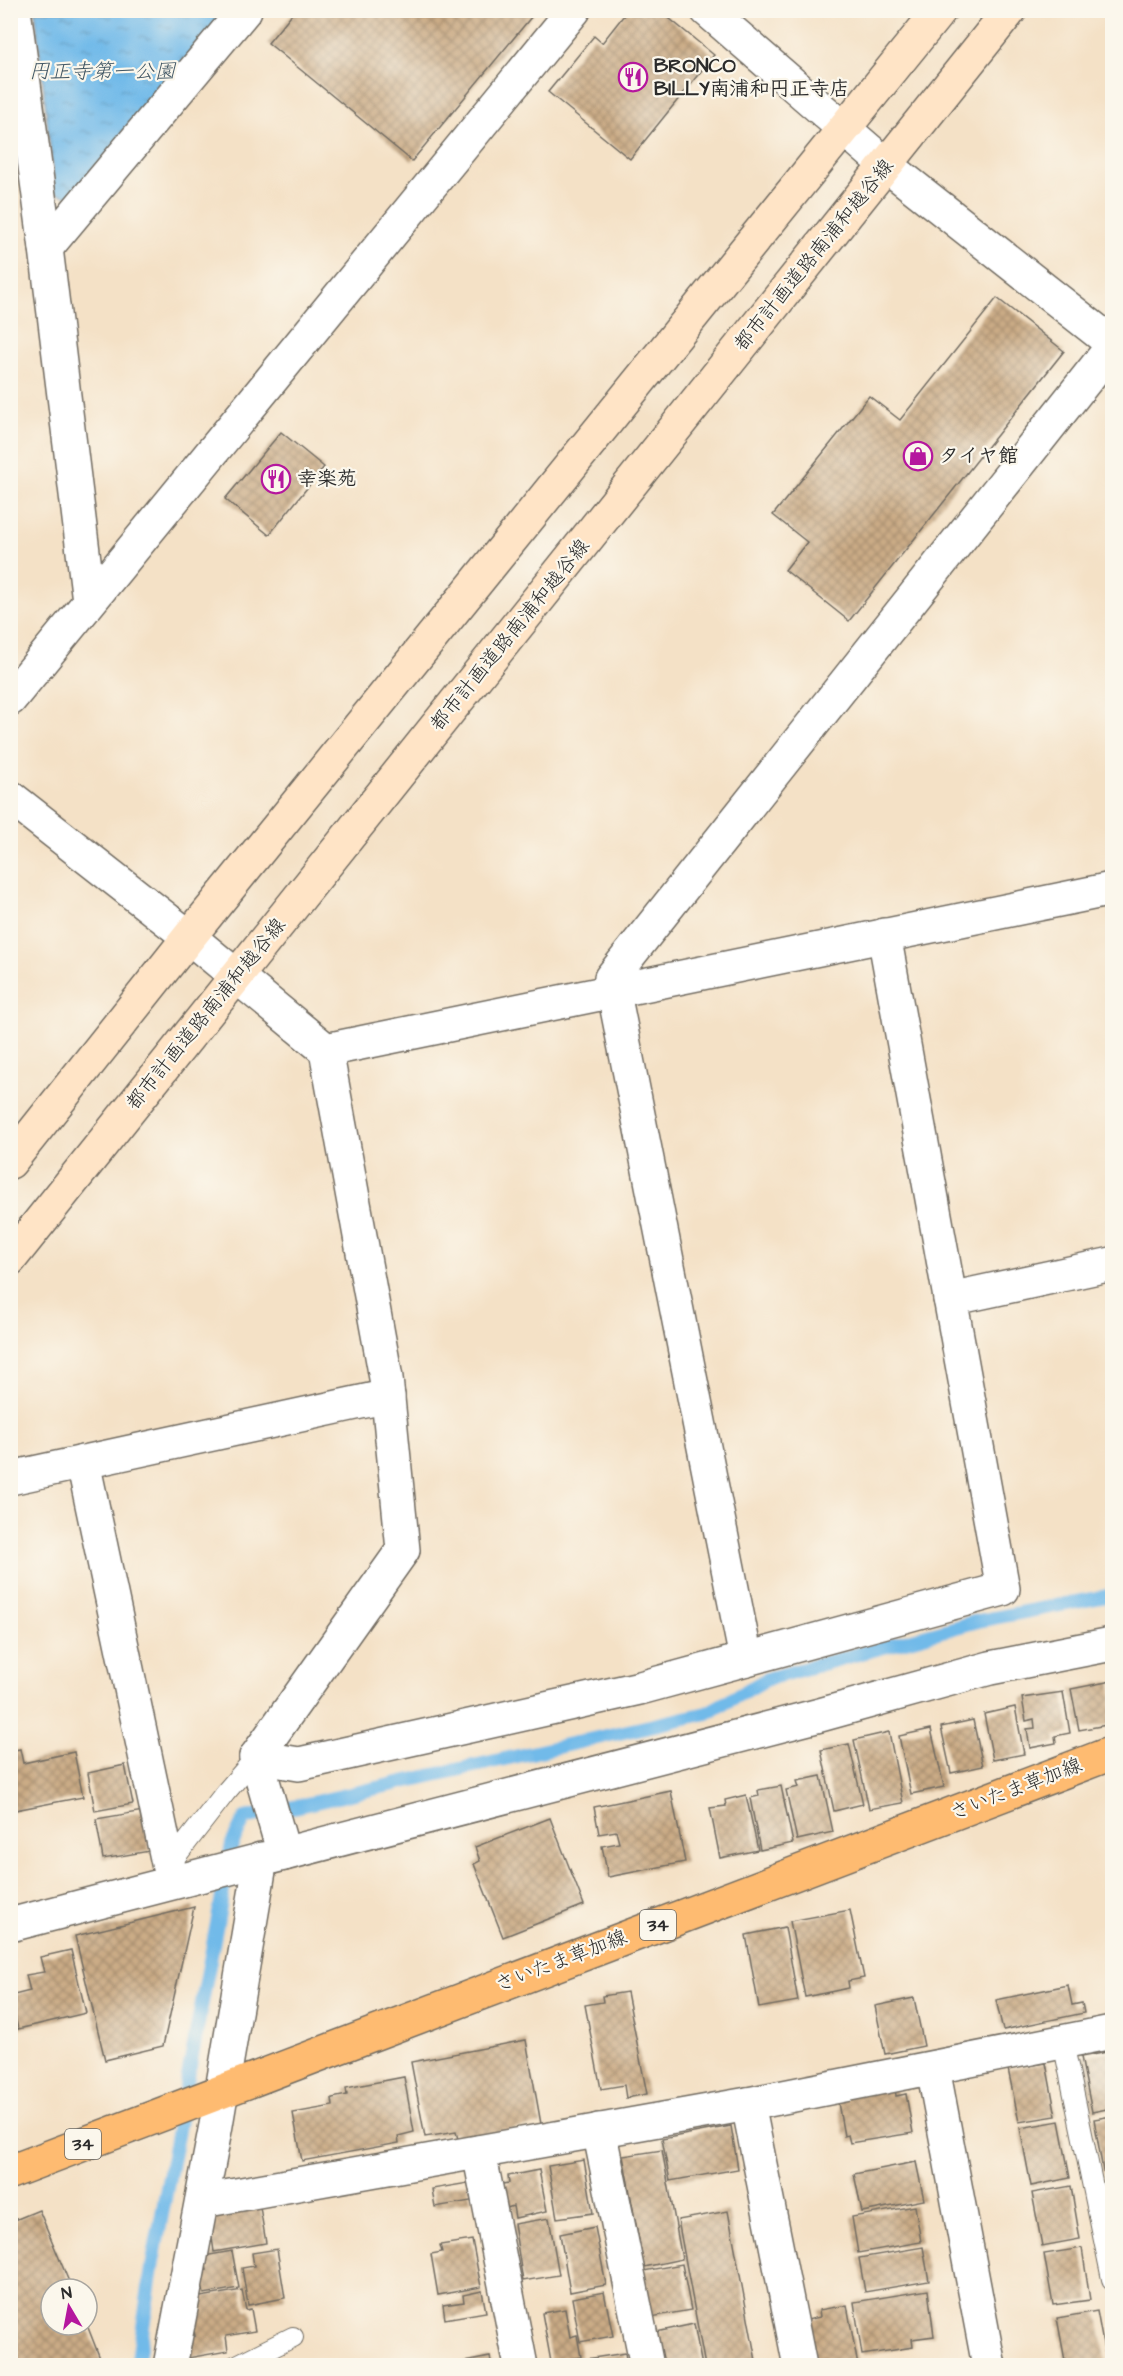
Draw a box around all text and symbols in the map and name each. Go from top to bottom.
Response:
place label: BRONCO BILLY南浦和円正寺店 [654,52,850,103]
water label: 円正寺第一公園 [29,57,176,86]
restaurant icon: BRONCO BILLY南浦和円正寺店 [617,61,649,93]
street label: 都市計画道路南浦和越谷線 [728,153,900,357]
shop icon: タイヤ館 [902,440,934,472]
place label: タイヤ館 [939,442,1018,470]
restaurant icon: 幸楽苑 [260,463,292,495]
place label: 幸楽苑 [297,465,357,493]
street label: 都市計画道路南浦和越谷線 [424,533,596,737]
street label: 都市計画道路南浦和越谷線 [120,912,292,1116]
street label: さいたま草加線 [946,1751,1086,1827]
road number: 34 [640,1910,676,1940]
street label: さいたま草加線 [491,1923,631,1999]
road number: 34 [65,2129,101,2159]
north arrow [39,2277,99,2337]
text: N [60,2282,73,2305]

